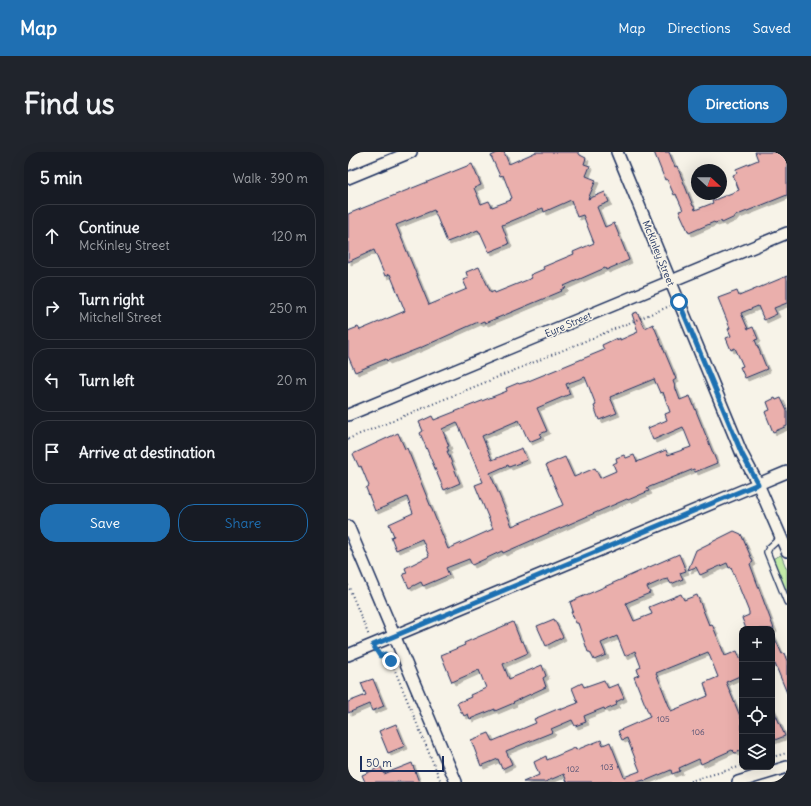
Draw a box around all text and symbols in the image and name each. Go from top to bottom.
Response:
text: Map [20,16,57,40]
text: Map [618,19,645,37]
text: Directions [667,19,731,37]
text: Saved [753,19,791,37]
button: Directions [688,85,787,123]
text: Find us [24,86,115,122]
north arrow [691,164,727,200]
text: 5 min [40,167,82,189]
text: Walk · 390 m [233,170,308,187]
text: Continue [79,218,140,237]
street label: McKinley Street [639,218,678,289]
icon: ahead [41,225,63,247]
text: 120 m [272,228,307,245]
text: McKinley Street [79,237,170,254]
text: Turn right [79,290,144,309]
route start [670,293,688,311]
icon: right [41,297,63,319]
text: 250 m [269,300,307,317]
text: Mitchell Street [79,309,162,326]
street label: Eyre Street [543,309,594,340]
icon: left [41,369,63,391]
text: Turn left [79,371,134,390]
text: 20 m [277,372,307,389]
icon: arrive [41,441,63,463]
text: Arrive at destination [79,443,215,462]
button: Save [40,504,170,542]
button: Share [178,504,308,542]
map controls [739,626,775,770]
button: + [739,626,775,662]
route end [382,652,400,670]
button: − [739,662,775,698]
button: locate [739,698,775,734]
house number: 105 [656,714,670,724]
house number: 106 [691,727,705,737]
button: layers [739,734,775,770]
scale bar [360,754,444,773]
text: 50 m [366,756,392,770]
house number: 103 [601,762,614,772]
house number: 102 [567,764,580,774]

